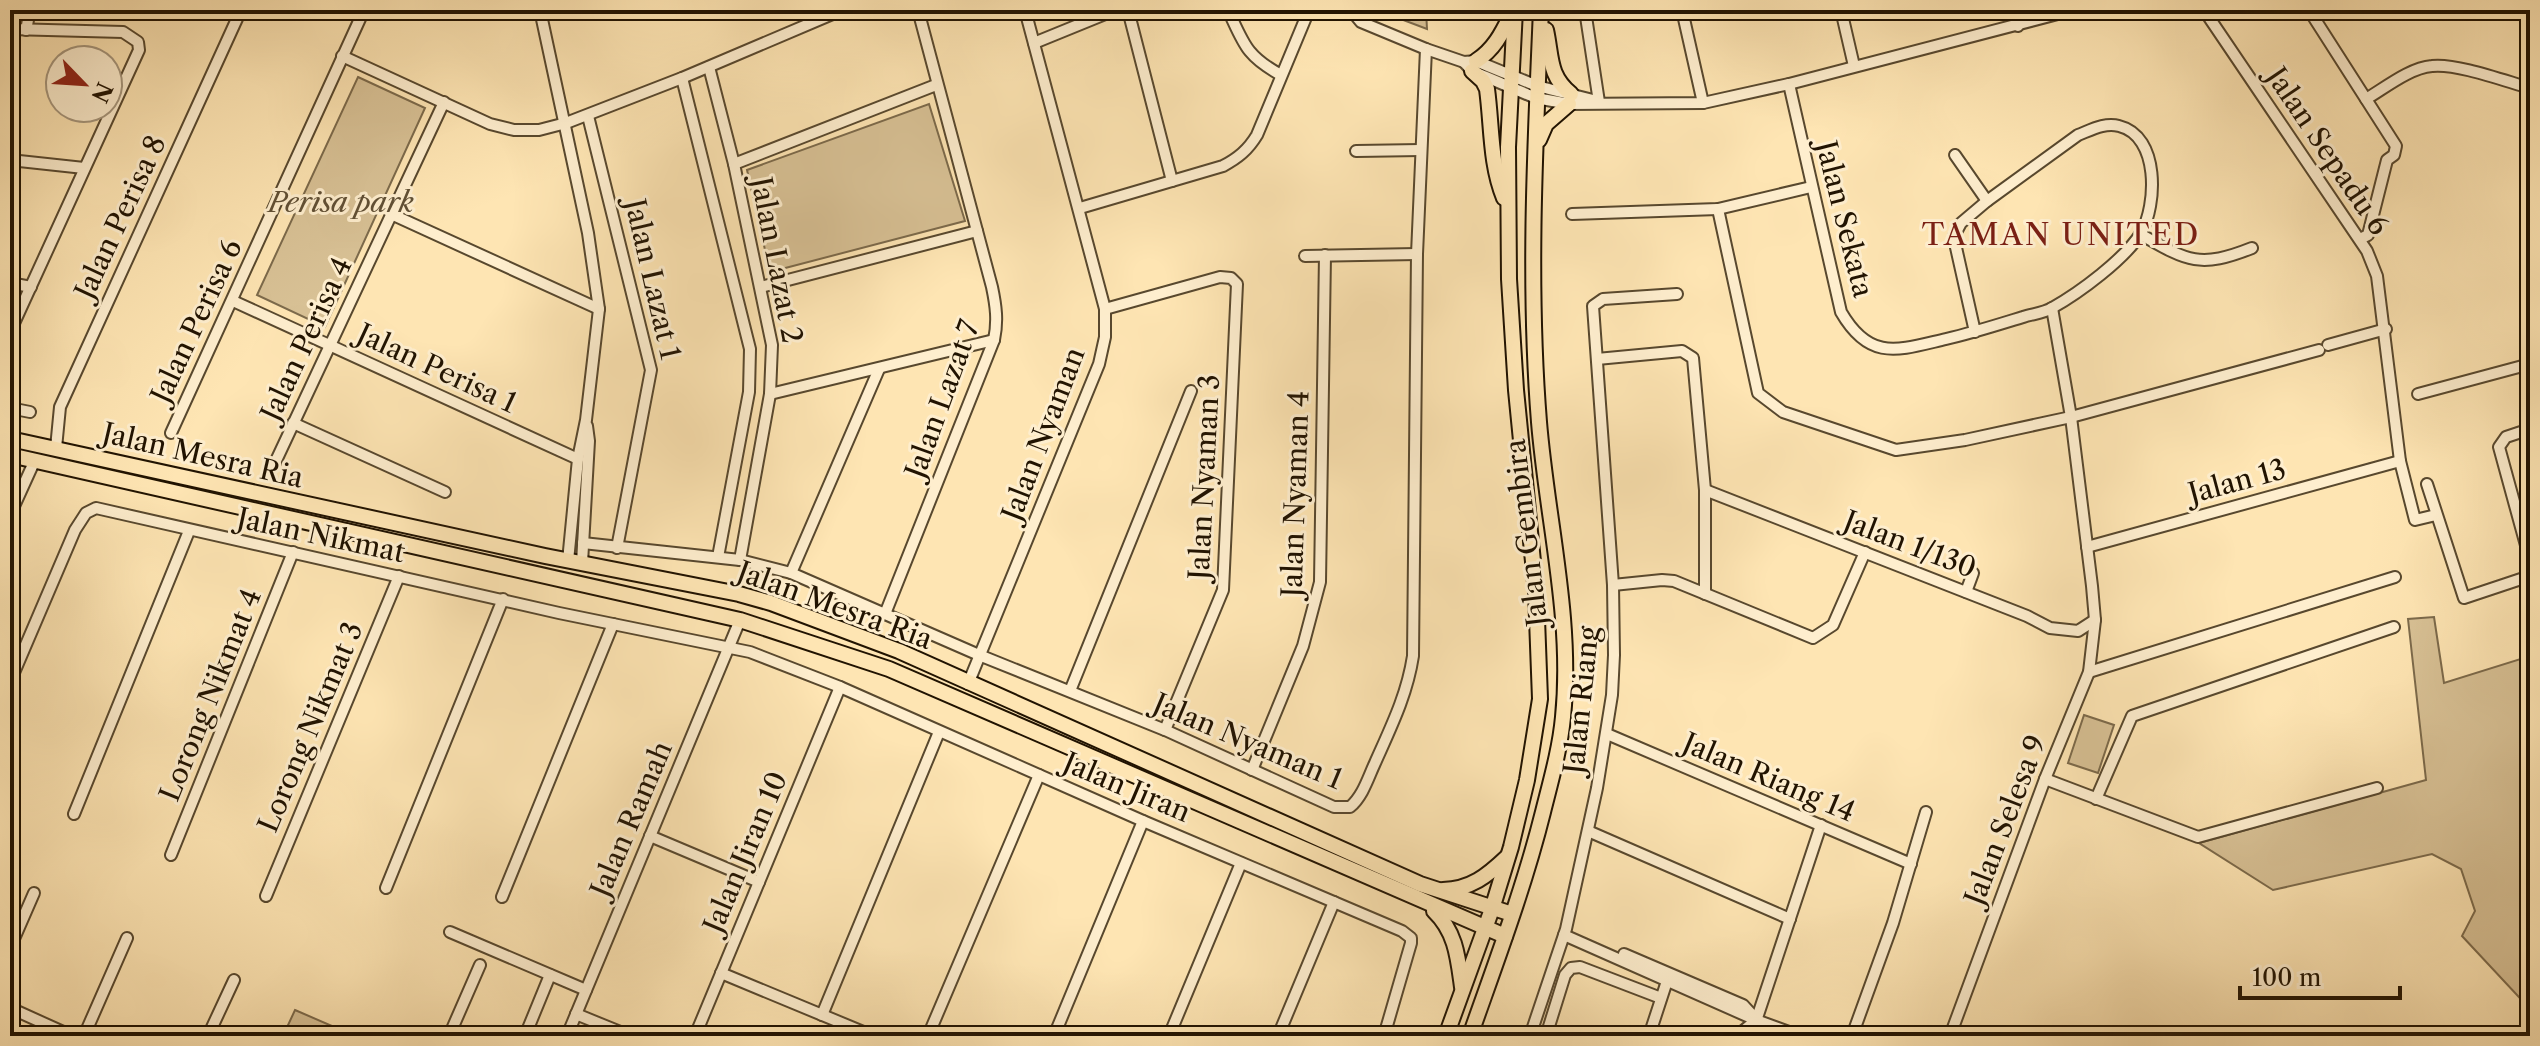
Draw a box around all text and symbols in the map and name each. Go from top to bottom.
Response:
north arrow [44,44,124,124]
street label: Jalan Sepadu 6 [2257,57,2397,241]
text: N [85,78,118,107]
street label: Jalan Perisa 8 [66,130,173,308]
street label: Jalan Sekata [1808,133,1881,301]
street label: Jalan Lazat 2 [744,170,810,346]
park label: Perisa park [266,185,414,219]
street label: Jalan Lazat 1 [617,191,688,363]
district label: TAMAN UNITED [1922,216,2200,253]
street label: Jalan Perisa 6 [142,234,249,412]
street label: Jalan Perisa 4 [252,252,359,430]
street label: Jalan Perisa 1 [348,315,522,420]
street label: Jalan Lazat 7 [896,315,986,486]
street label: Jalan Nyaman [993,343,1092,529]
street label: Jalan Nyaman 3 [1181,373,1226,585]
street label: Jalan Nyaman 4 [1274,390,1316,602]
street label: Jalan Mesra Ria [95,414,307,495]
street label: Jalan Gembira [1498,437,1555,633]
street label: Jalan 13 [2181,452,2289,511]
street label: Jalan Nikmat [230,500,408,569]
street label: Jalan 1/130 [1835,502,1981,585]
street label: Jalan Mesra Ria [729,553,937,656]
street label: Lorong Nikmat 4 [152,584,268,806]
street label: Lorong Nikmat 3 [250,617,370,837]
street label: Jalan Riang [1556,624,1606,780]
street label: Jalan Nyaman 1 [1145,684,1348,796]
street label: Jalan Riang 14 [1674,724,1860,829]
street label: Jalan Selesa 9 [1956,730,2053,914]
street label: Jalan Ramah [581,736,679,906]
street label: Jalan Jiran [1055,743,1196,829]
street label: Jalan Jiran 10 [694,766,794,941]
scale bar [2240,950,2400,1000]
text: 100 m [2252,963,2321,992]

